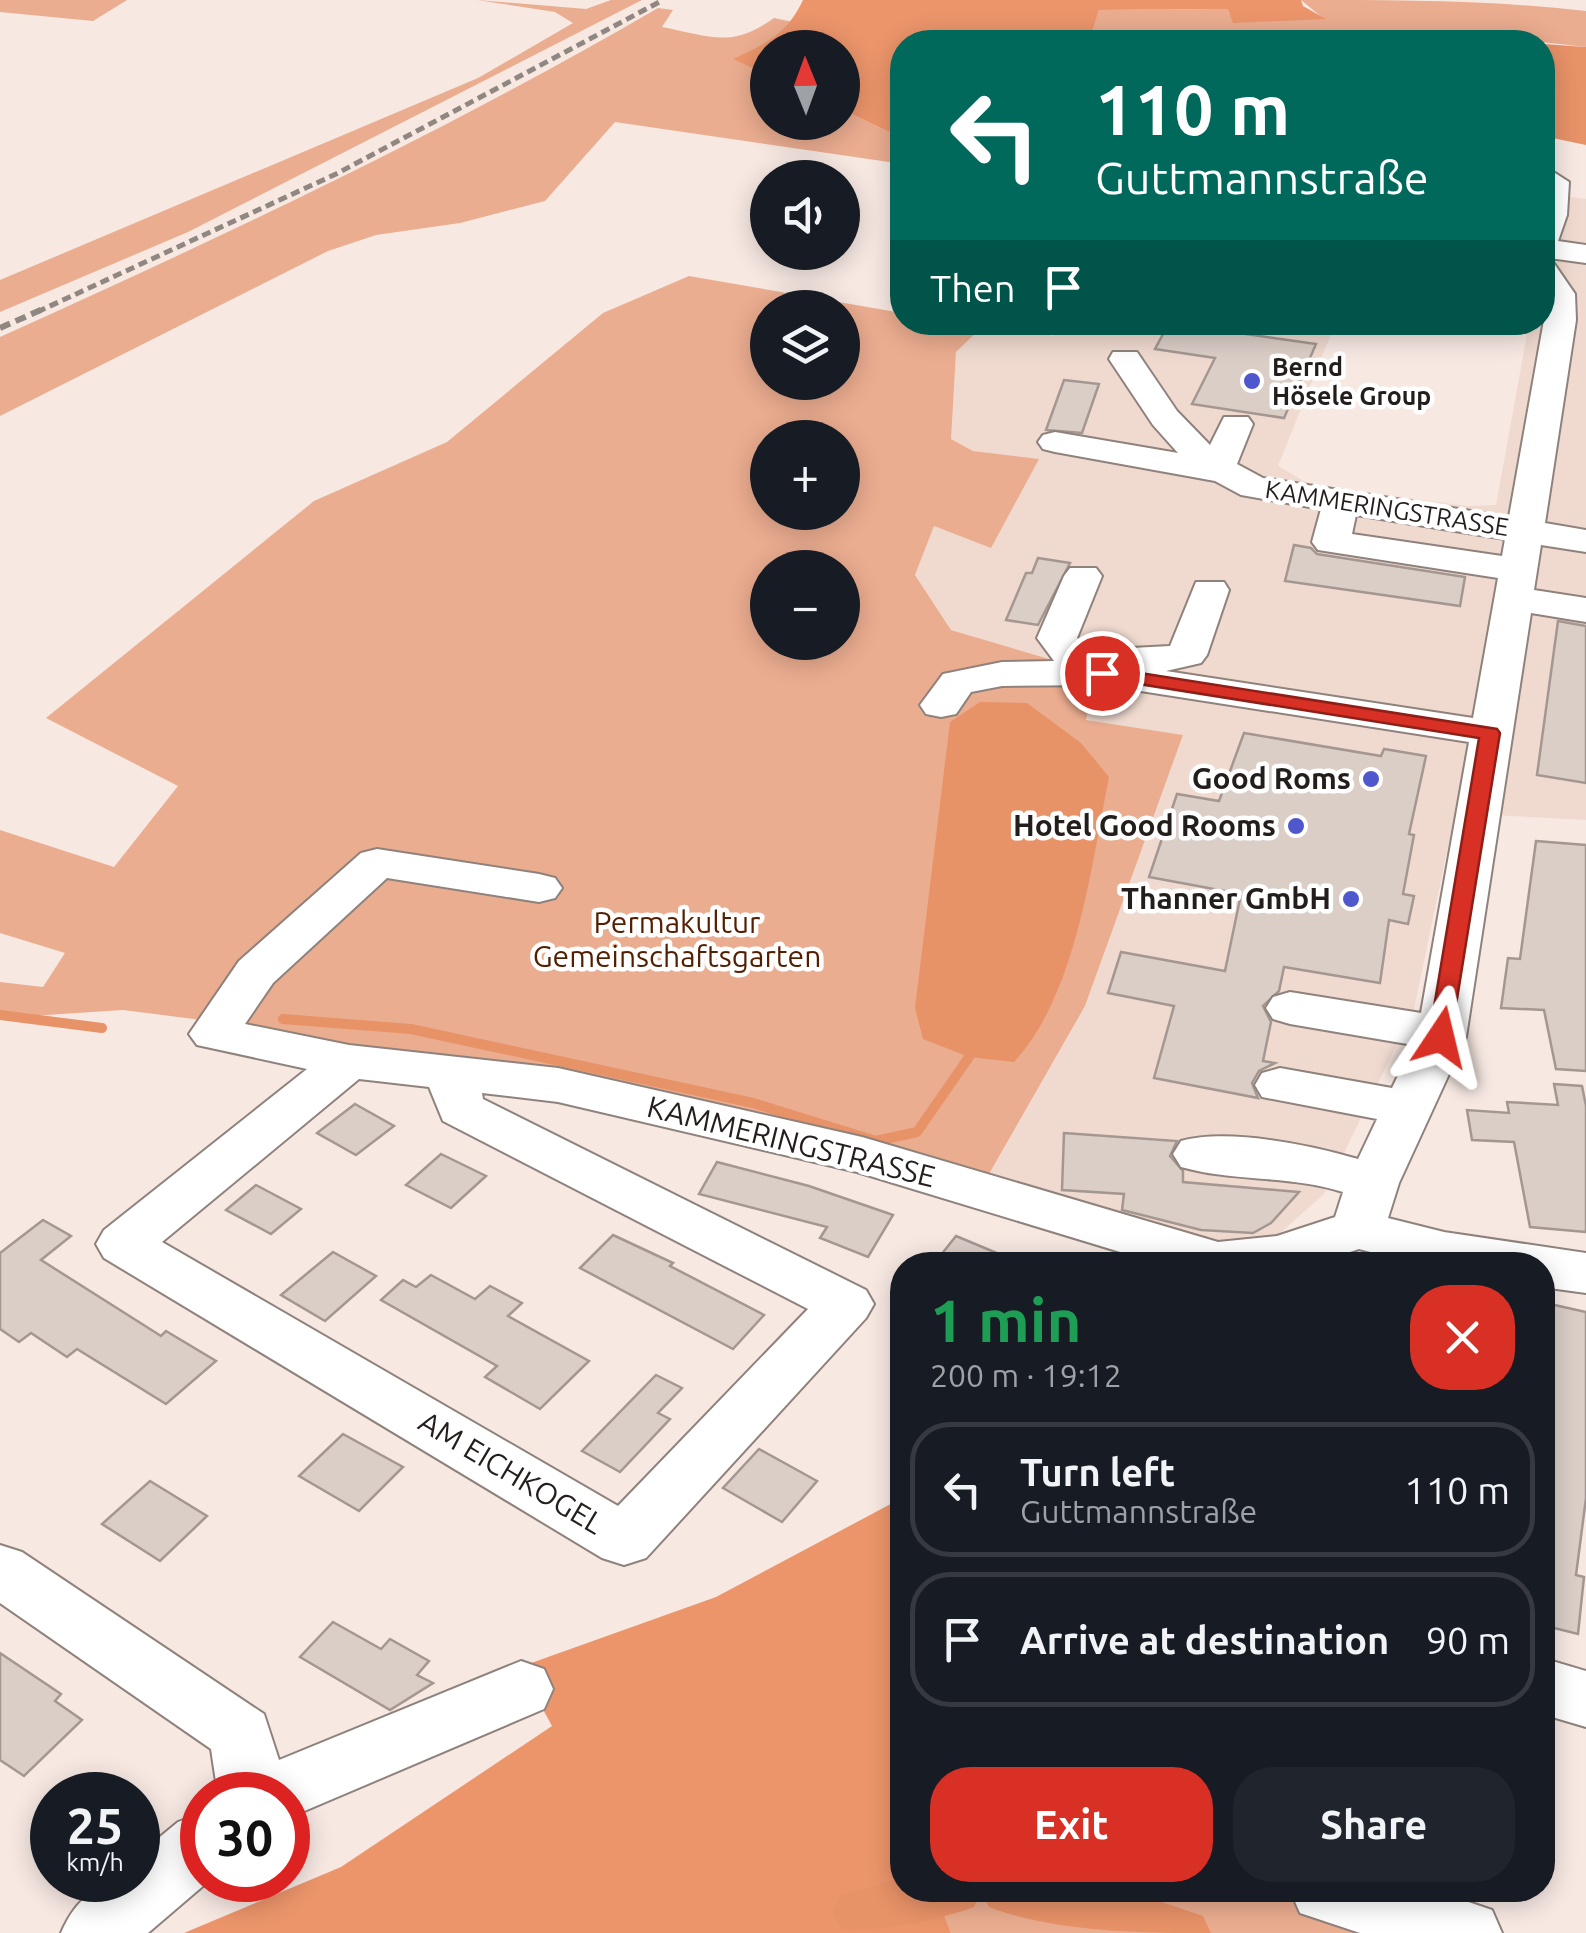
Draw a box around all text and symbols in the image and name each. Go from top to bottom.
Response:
north arrow [750,30,860,140]
map controls [750,30,860,660]
icon: left [930,70,1060,200]
text: 110 m [1095,70,1290,148]
text: Guttmannstraße [1095,152,1429,203]
button: sound [750,160,860,270]
icon: arrive [1036,260,1091,315]
text: Then [930,267,1016,309]
button: layers [750,290,860,400]
place label: Bernd Hösele Group [1272,353,1431,410]
marker: Bernd Hösele Group [1241,370,1263,392]
button: + [750,420,860,530]
street label: KAMMERINGSTRASSE [1263,475,1511,541]
button: − [750,550,860,660]
pin [1060,631,1145,716]
icon: arrive [1075,646,1130,701]
place label: Good Roms [1192,761,1351,795]
marker: Good Roms [1360,768,1382,790]
place label: Hotel Good Rooms [1013,808,1276,842]
marker: Hotel Good Rooms [1285,815,1307,837]
place label: Thanner GmbH [1121,881,1331,915]
marker: Thanner GmbH [1340,888,1362,910]
park label: Permakultur Gemeinschaftsgarten [533,905,821,973]
position arrow [1389,985,1493,1089]
street label: KAMMERINGSTRASSE [644,1089,939,1193]
button: close [1410,1285,1515,1390]
text: 1 min [930,1286,1082,1353]
text: 200 m · 19:12 [930,1357,1122,1393]
street label: AM EICHKOGEL [413,1404,610,1541]
text: Turn left [1020,1451,1175,1493]
icon: left [935,1462,990,1517]
text: 110 m [1404,1469,1510,1511]
text: Guttmannstraße [1020,1493,1257,1529]
icon: arrive [935,1612,990,1667]
text: Arrive at destination [1020,1619,1389,1661]
text: 90 m [1426,1619,1510,1661]
button: Exit [930,1767,1213,1882]
button: Share [1233,1767,1515,1882]
speed limit sign: 30 [180,1772,310,1902]
text: 25 [67,1797,123,1853]
text: km/h [66,1848,124,1876]

